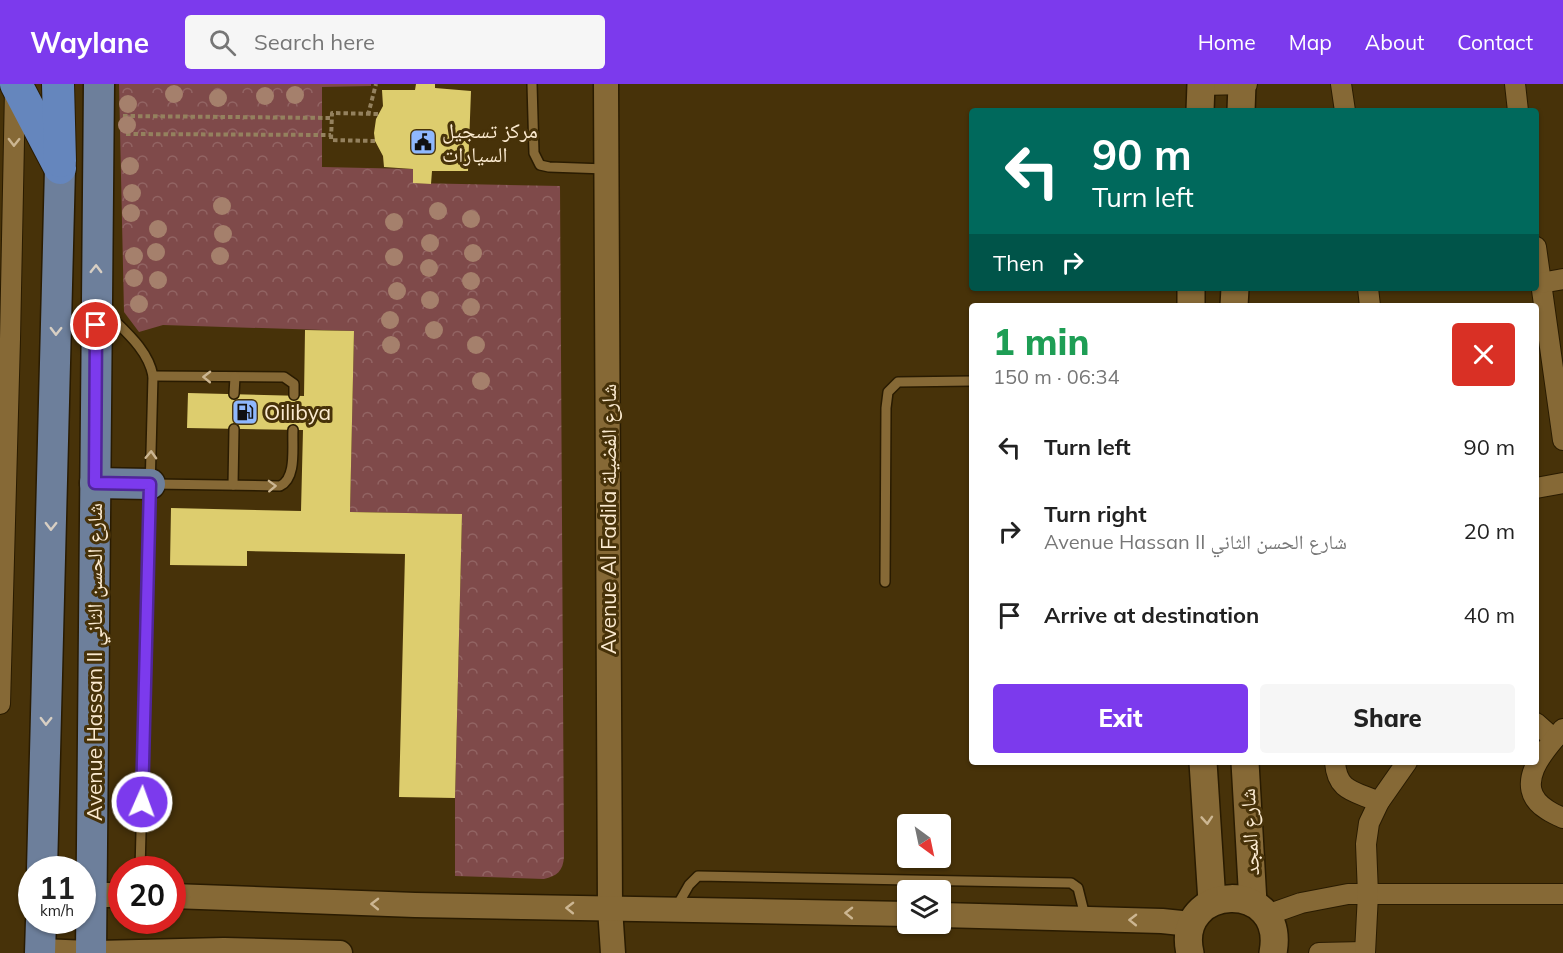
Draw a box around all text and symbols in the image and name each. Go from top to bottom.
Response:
search box [185,15,605,69]
text: Waylane [30,25,149,60]
icon: search [206,26,239,59]
text: Search here [254,28,375,56]
text: Home [1198,29,1256,55]
text: Map [1289,29,1332,55]
text: About [1365,29,1424,55]
text: Contact [1457,29,1533,55]
place label: مركز تسجيل السيارات [442,117,538,167]
public building icon: مركز تسجيل السيارات [408,127,438,157]
text: 90 m [1092,128,1192,181]
icon: left [993,132,1071,210]
one-way arrow [8,138,20,147]
text: Turn left [1092,180,1194,214]
icon: right [1056,246,1089,279]
text: Then [993,249,1044,277]
one-way arrow [90,265,102,274]
pin [70,299,121,350]
icon: arrive [79,308,112,341]
text: 1 min [993,319,1089,364]
button: close [1452,323,1515,386]
one-way arrow [49,327,62,336]
text: 150 m · 06:34 [993,364,1119,389]
one-way arrow [202,370,211,383]
street label: Avenue Al Fadila شارع الفضيلة [595,384,622,654]
fuel station icon: Oilibya [230,397,260,427]
place label: Oilibya [264,399,331,425]
icon: left [993,431,1026,464]
text: Turn left [1044,433,1131,461]
text: 90 m [1464,433,1515,461]
one-way arrow [145,450,158,459]
one-way arrow [267,479,276,492]
text: Turn right [1044,500,1147,528]
street label: Avenue Hassan II شارع الحسن الثاني [81,503,111,821]
icon: right [993,515,1026,548]
text: 20 m [1464,517,1515,545]
one-way arrow [44,522,57,531]
text: Avenue Hassan II شارع الحسن الثاني [1044,529,1347,554]
icon: arrive [993,599,1026,632]
text: Arrive at destination [1044,601,1259,629]
text: 40 m [1464,601,1515,629]
button: Exit [993,684,1248,753]
button: Share [1260,684,1515,753]
one-way arrow [39,717,52,726]
position arrow [110,770,174,834]
street label: شارع المجد [1234,788,1265,876]
north arrow [897,814,951,868]
map controls [897,814,951,934]
one-way arrow [1200,816,1213,825]
speed limit sign: 20 [108,856,186,934]
text: 11 [39,869,75,907]
button: layers [897,880,951,934]
one-way arrow [371,898,380,910]
text: km/h [40,901,74,920]
one-way arrow [566,902,575,914]
one-way arrow [845,907,854,919]
one-way arrow [1129,914,1138,926]

